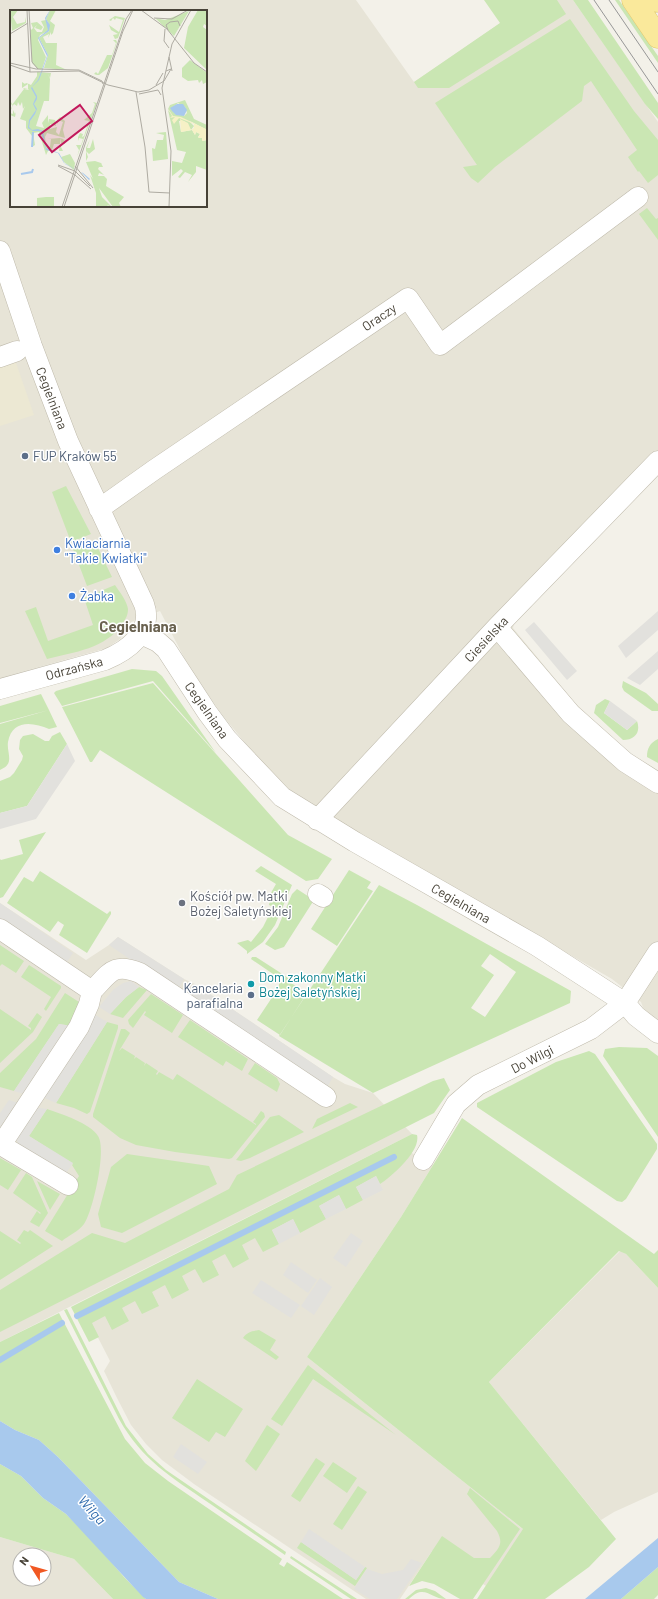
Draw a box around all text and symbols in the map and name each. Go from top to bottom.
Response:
inset map [10,10,207,207]
street label: Oraczy [359,300,399,334]
street label: Cegielniana [33,364,71,432]
place label: FUP Kraków 55 [33,448,117,464]
marker: FUP Kraków 55 [20,451,30,461]
place label: Kwiaciarnia "Takie Kwiatki" [65,535,147,566]
marker: Kwiaciarnia "Takie Kwiatki" [52,545,62,555]
place label: Żabka [80,588,114,604]
marker: Żabka [67,591,77,601]
street label: Ciesielska [461,613,511,665]
district label: Cegielniana [99,617,177,635]
street label: Odrzańska [44,653,104,683]
street label: Cegielniana [182,679,232,741]
street label: Cegielniana [429,880,493,926]
place label: Kościół pw. Matki Bożej Saletyńskiej [190,888,292,919]
marker: Kościół pw. Matki Bożej Saletyńskiej [177,898,187,908]
place label: Dom zakonny Matki Bożej Saletyńskiej [259,969,366,1000]
marker: Dom zakonny Matki Bożej Saletyńskiej [246,979,256,989]
place label: Kancelaria parafialna [184,980,243,1011]
marker: Kancelaria parafialna [246,990,256,1000]
street label: Do Wilgi [508,1041,556,1077]
water label: Wilga [75,1492,110,1528]
north arrow [12,1547,52,1587]
text: N [16,1554,31,1568]

